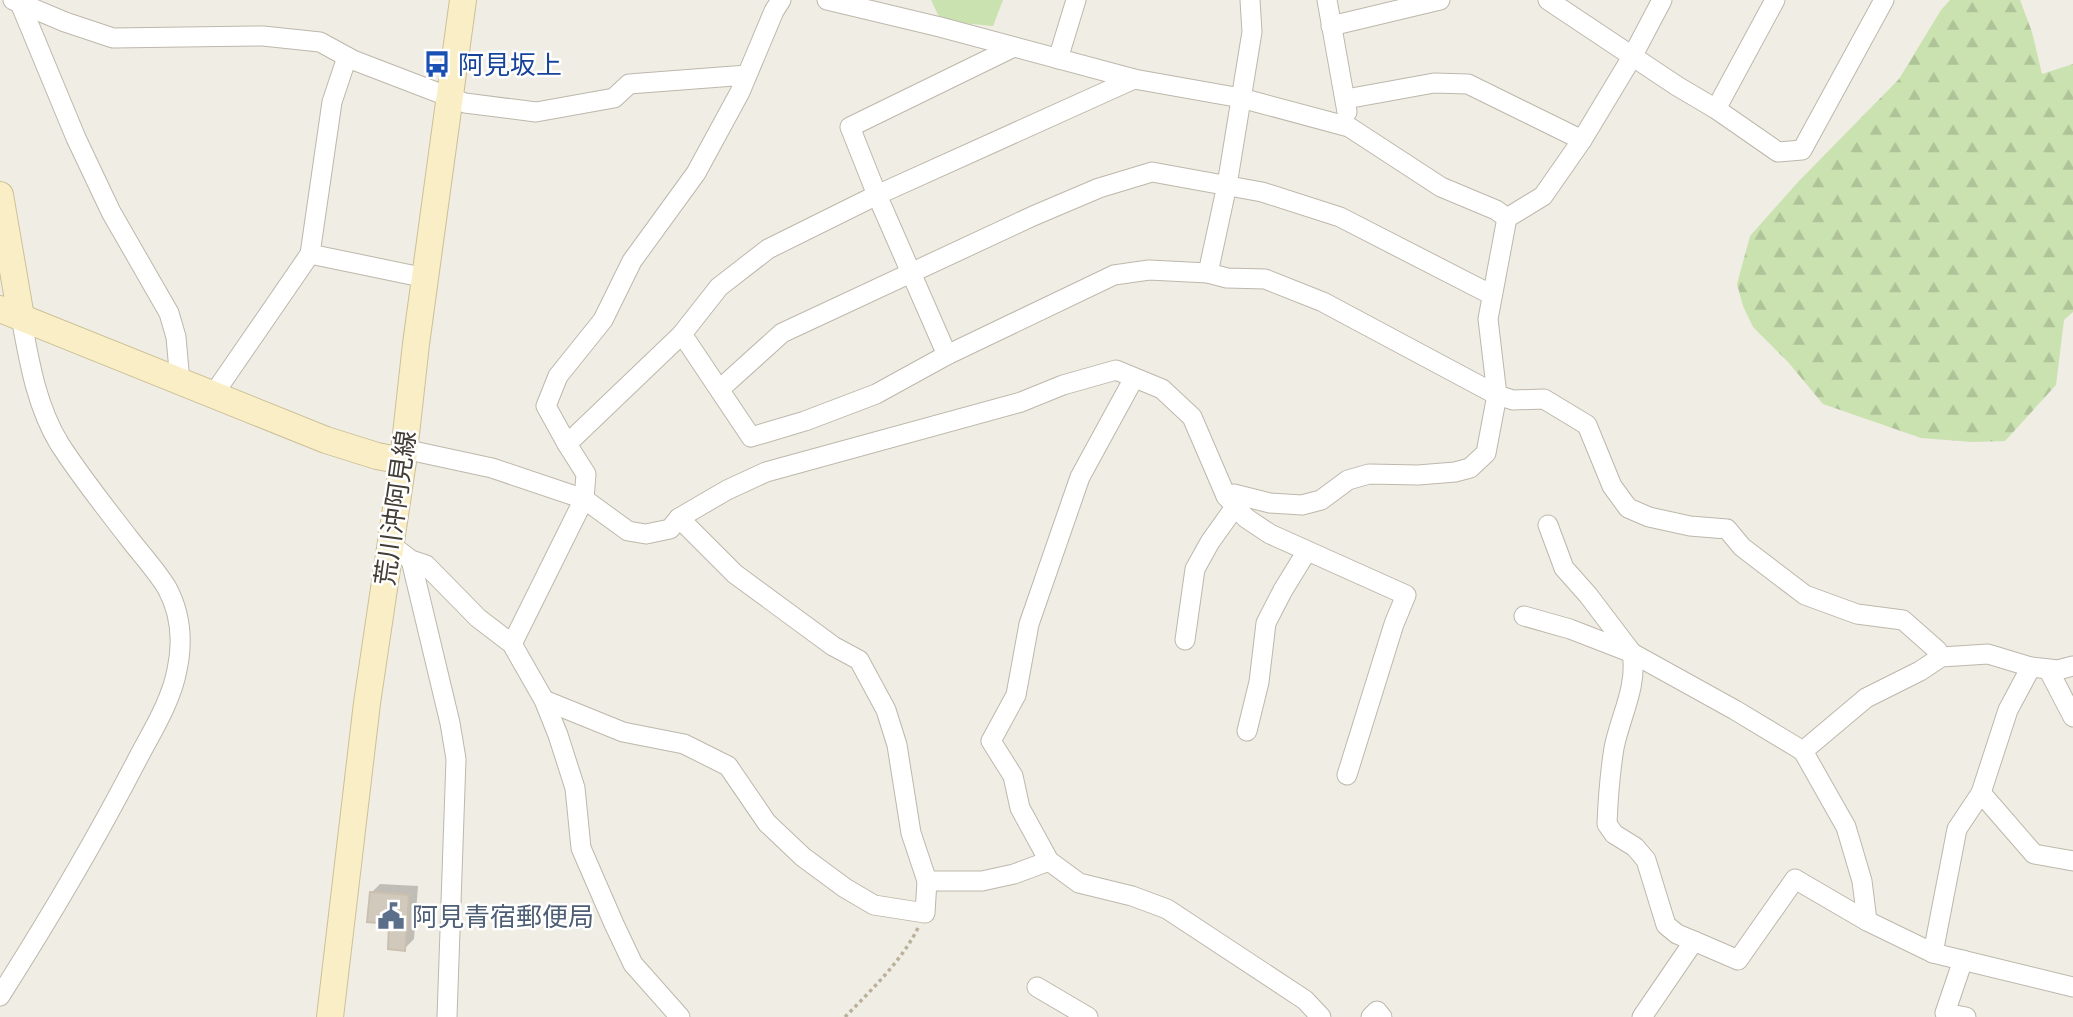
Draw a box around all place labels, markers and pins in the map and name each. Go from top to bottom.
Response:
place label: 阿見坂上 [458,45,562,84]
bus stop icon: 阿見坂上 [422,49,452,79]
place label: 阿見青宿郵便局 [412,897,594,936]
public building icon: 阿見青宿郵便局 [376,901,406,931]

